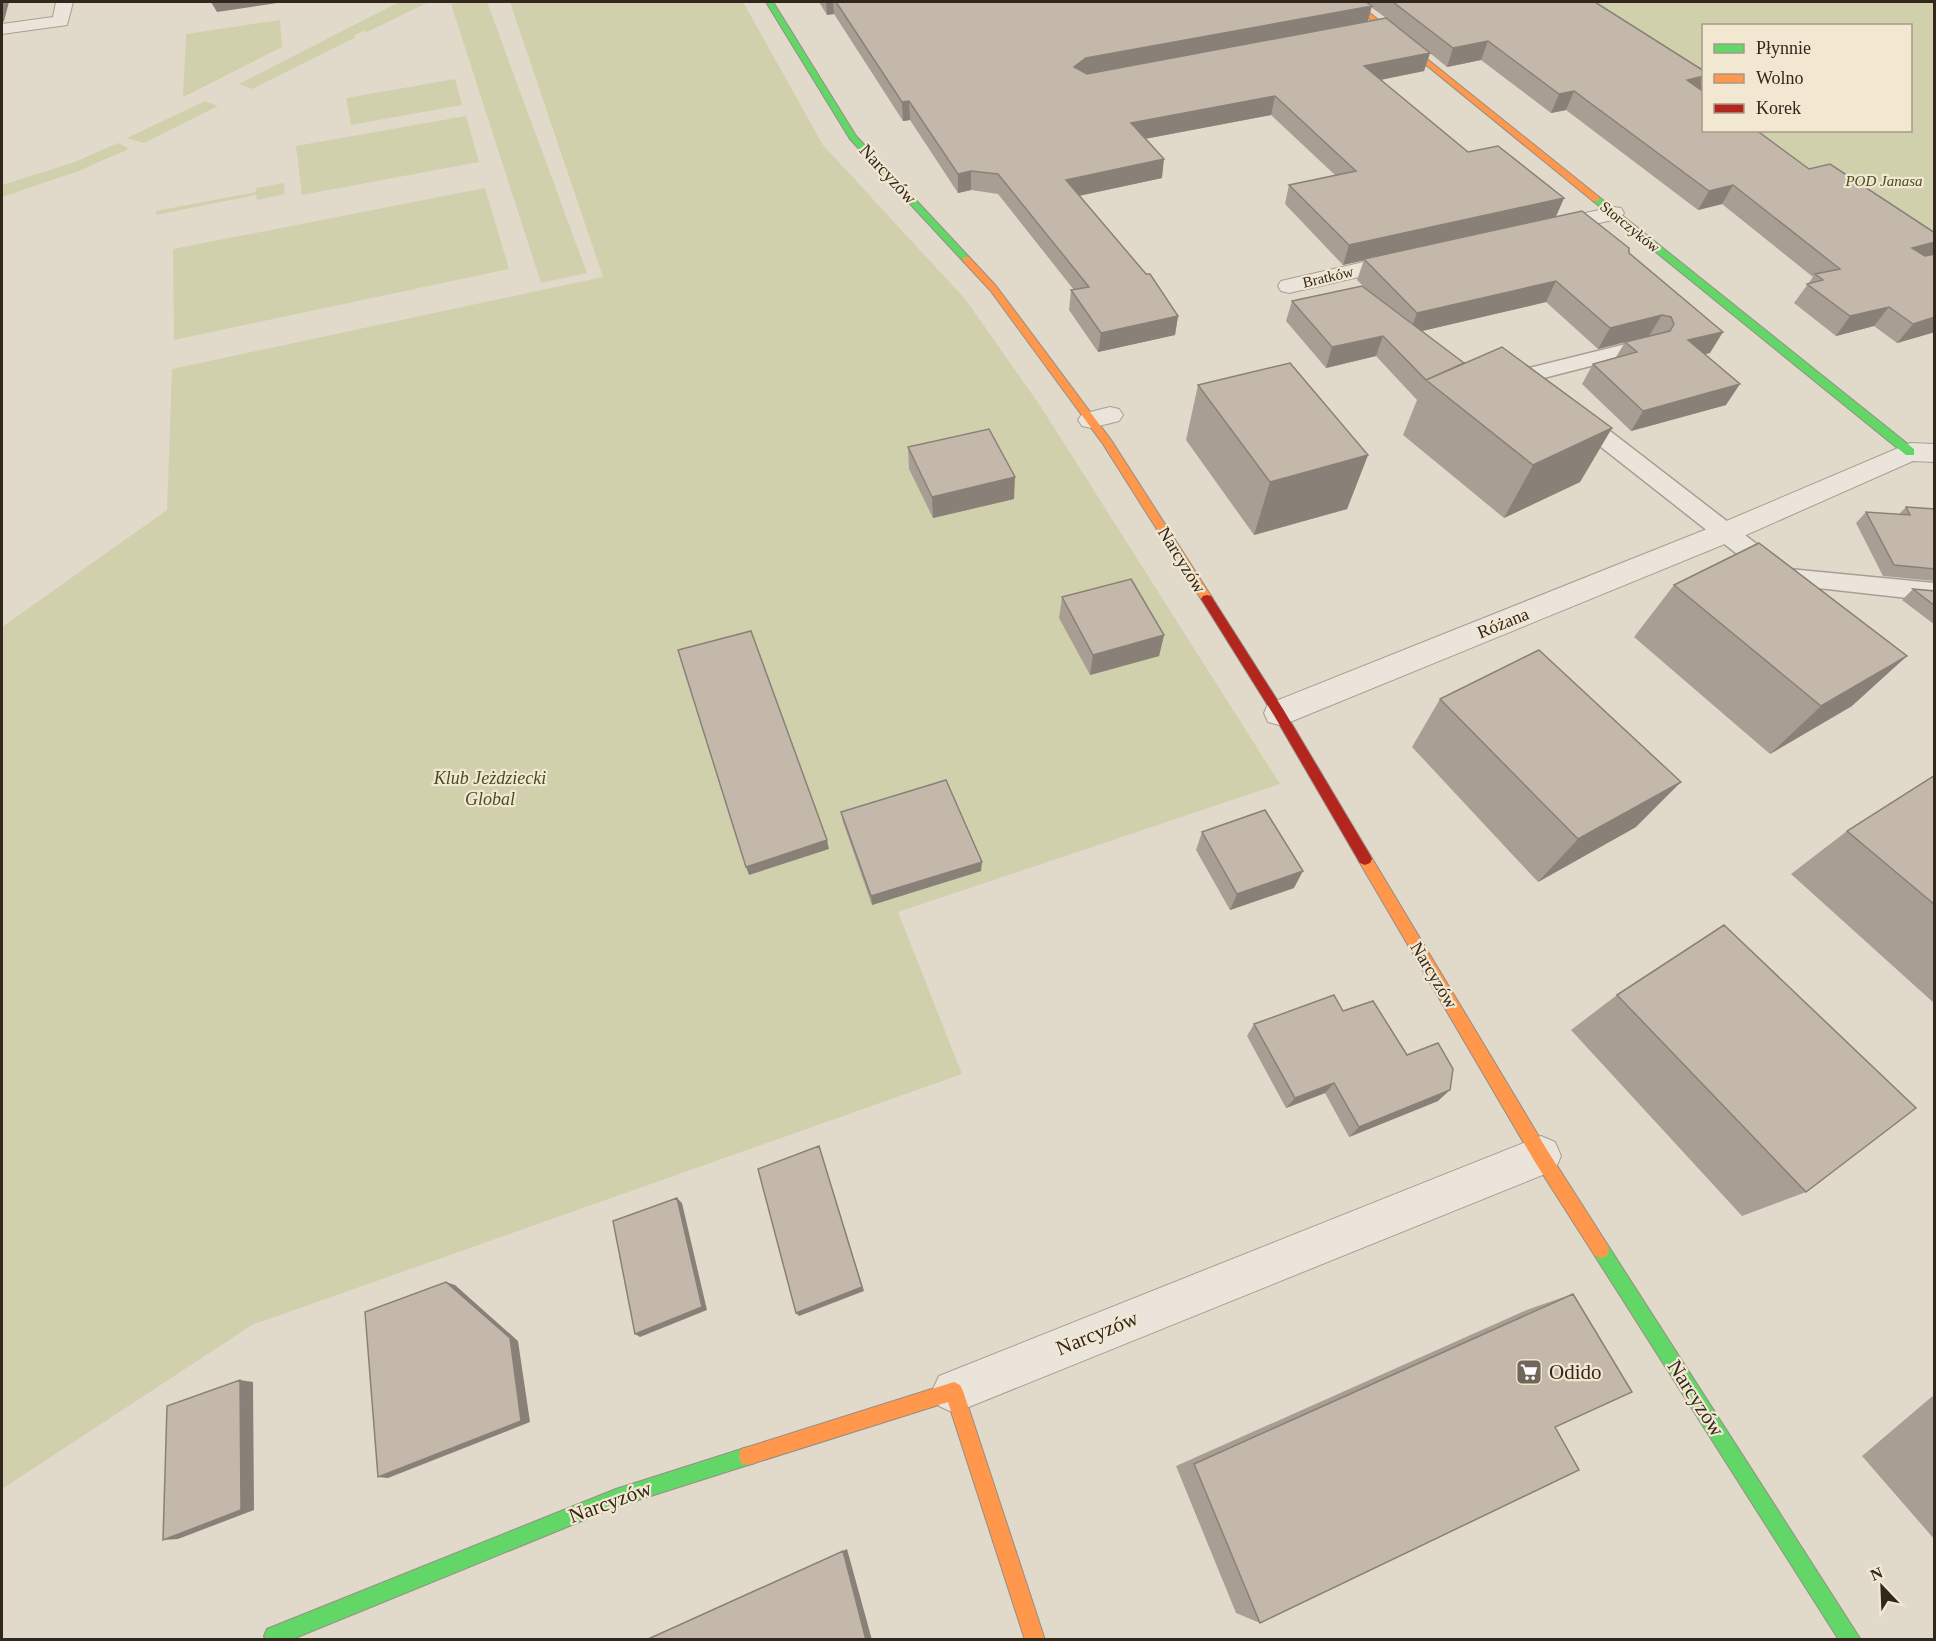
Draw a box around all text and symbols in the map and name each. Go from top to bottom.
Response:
legend [1702,24,1912,132]
text: Płynnie [1756,38,1811,58]
text: Wolno [1756,68,1804,88]
text: Korek [1756,98,1801,118]
street label: Narcyzów [855,140,921,208]
park label: POD Janasa [1844,173,1923,189]
street label: Storczyków [1597,198,1663,256]
street label: Bratków [1301,263,1355,291]
street label: Narcyzów [1154,523,1210,597]
street label: Różana [1474,604,1532,642]
park label: Klub Jeżdziecki Global [433,768,546,809]
street label: Narcyzów [1406,938,1462,1012]
street label: Narcyzów [1052,1305,1142,1360]
street label: Narcyzów [1662,1355,1730,1441]
supermarket icon: Odido [1514,1357,1544,1387]
place label: Odido [1549,1360,1602,1384]
street label: Narcyzów [565,1476,655,1528]
north arrow [1852,1557,1912,1617]
text: N [1868,1563,1885,1584]

